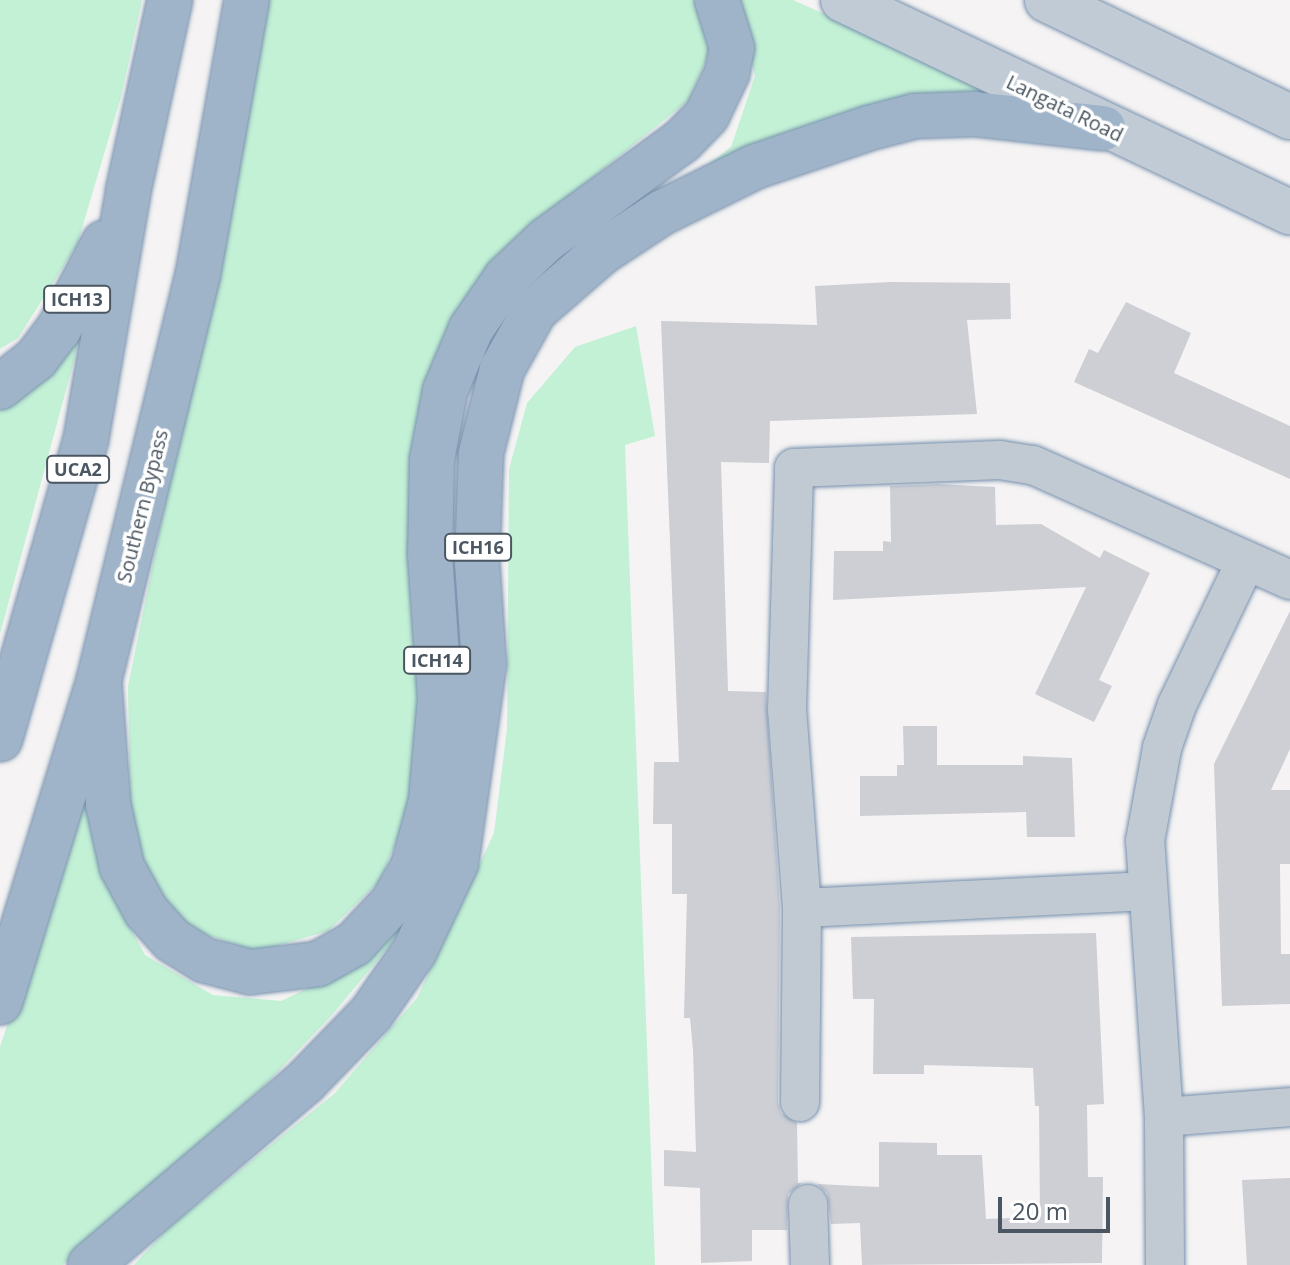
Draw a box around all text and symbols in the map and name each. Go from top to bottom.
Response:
street label: Langata Road [1003,69,1127,147]
road number: ICH13 [43,285,111,313]
street label: Southern Bypass [111,427,173,585]
road number: UCA2 [46,455,110,483]
road number: ICH16 [444,533,512,561]
road number: ICH14 [403,646,471,674]
scale bar [1002,1181,1114,1231]
text: 20 m [1012,1194,1068,1227]

